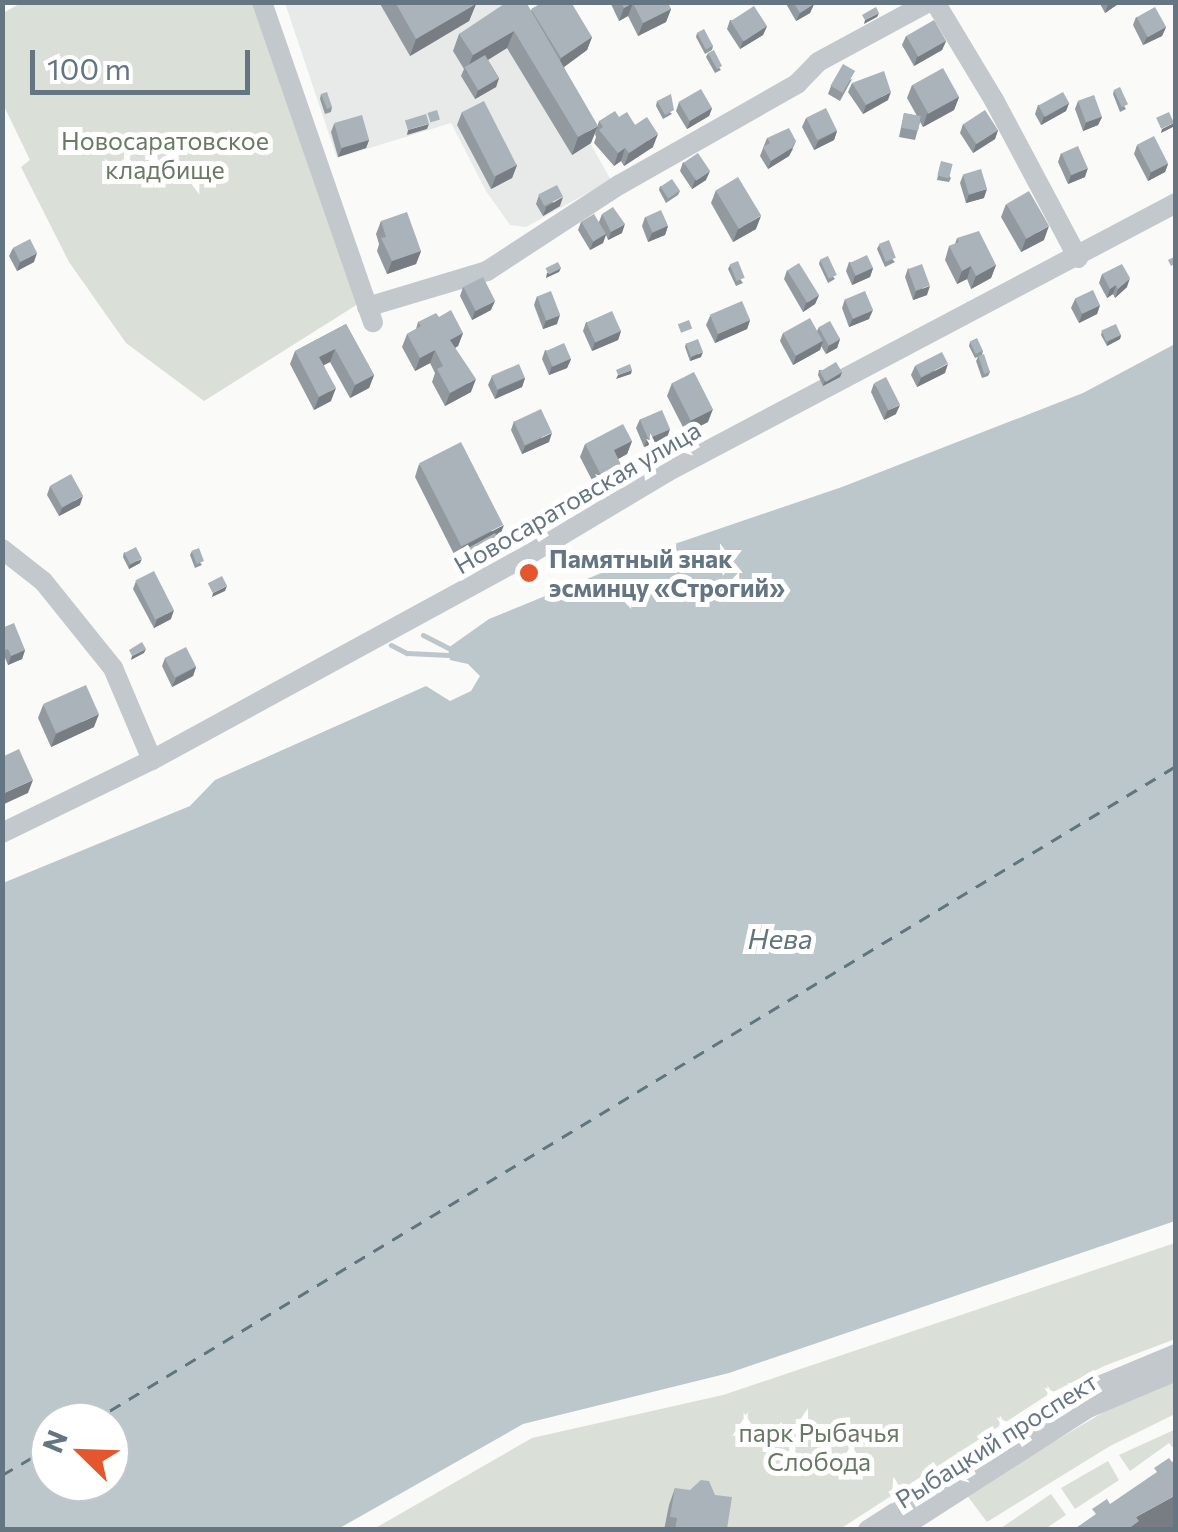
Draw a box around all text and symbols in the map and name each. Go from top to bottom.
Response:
scale bar [35,30,255,92]
text: 100 m [47,49,131,86]
park label: Новосаратовское кладбище [61,126,269,185]
street label: Новосаратовская улица [448,414,706,580]
place label: Памятный знак эсминцу «Строгий» [549,544,785,603]
marker: Памятный знак эсминцу «Строгий» [518,562,540,584]
water label: Нева [747,921,813,955]
street label: Рыбацкий проспект [890,1366,1102,1514]
north arrow [30,1402,130,1502]
park label: парк Рыбачья Слобода [738,1418,900,1477]
text: N [34,1425,74,1457]

